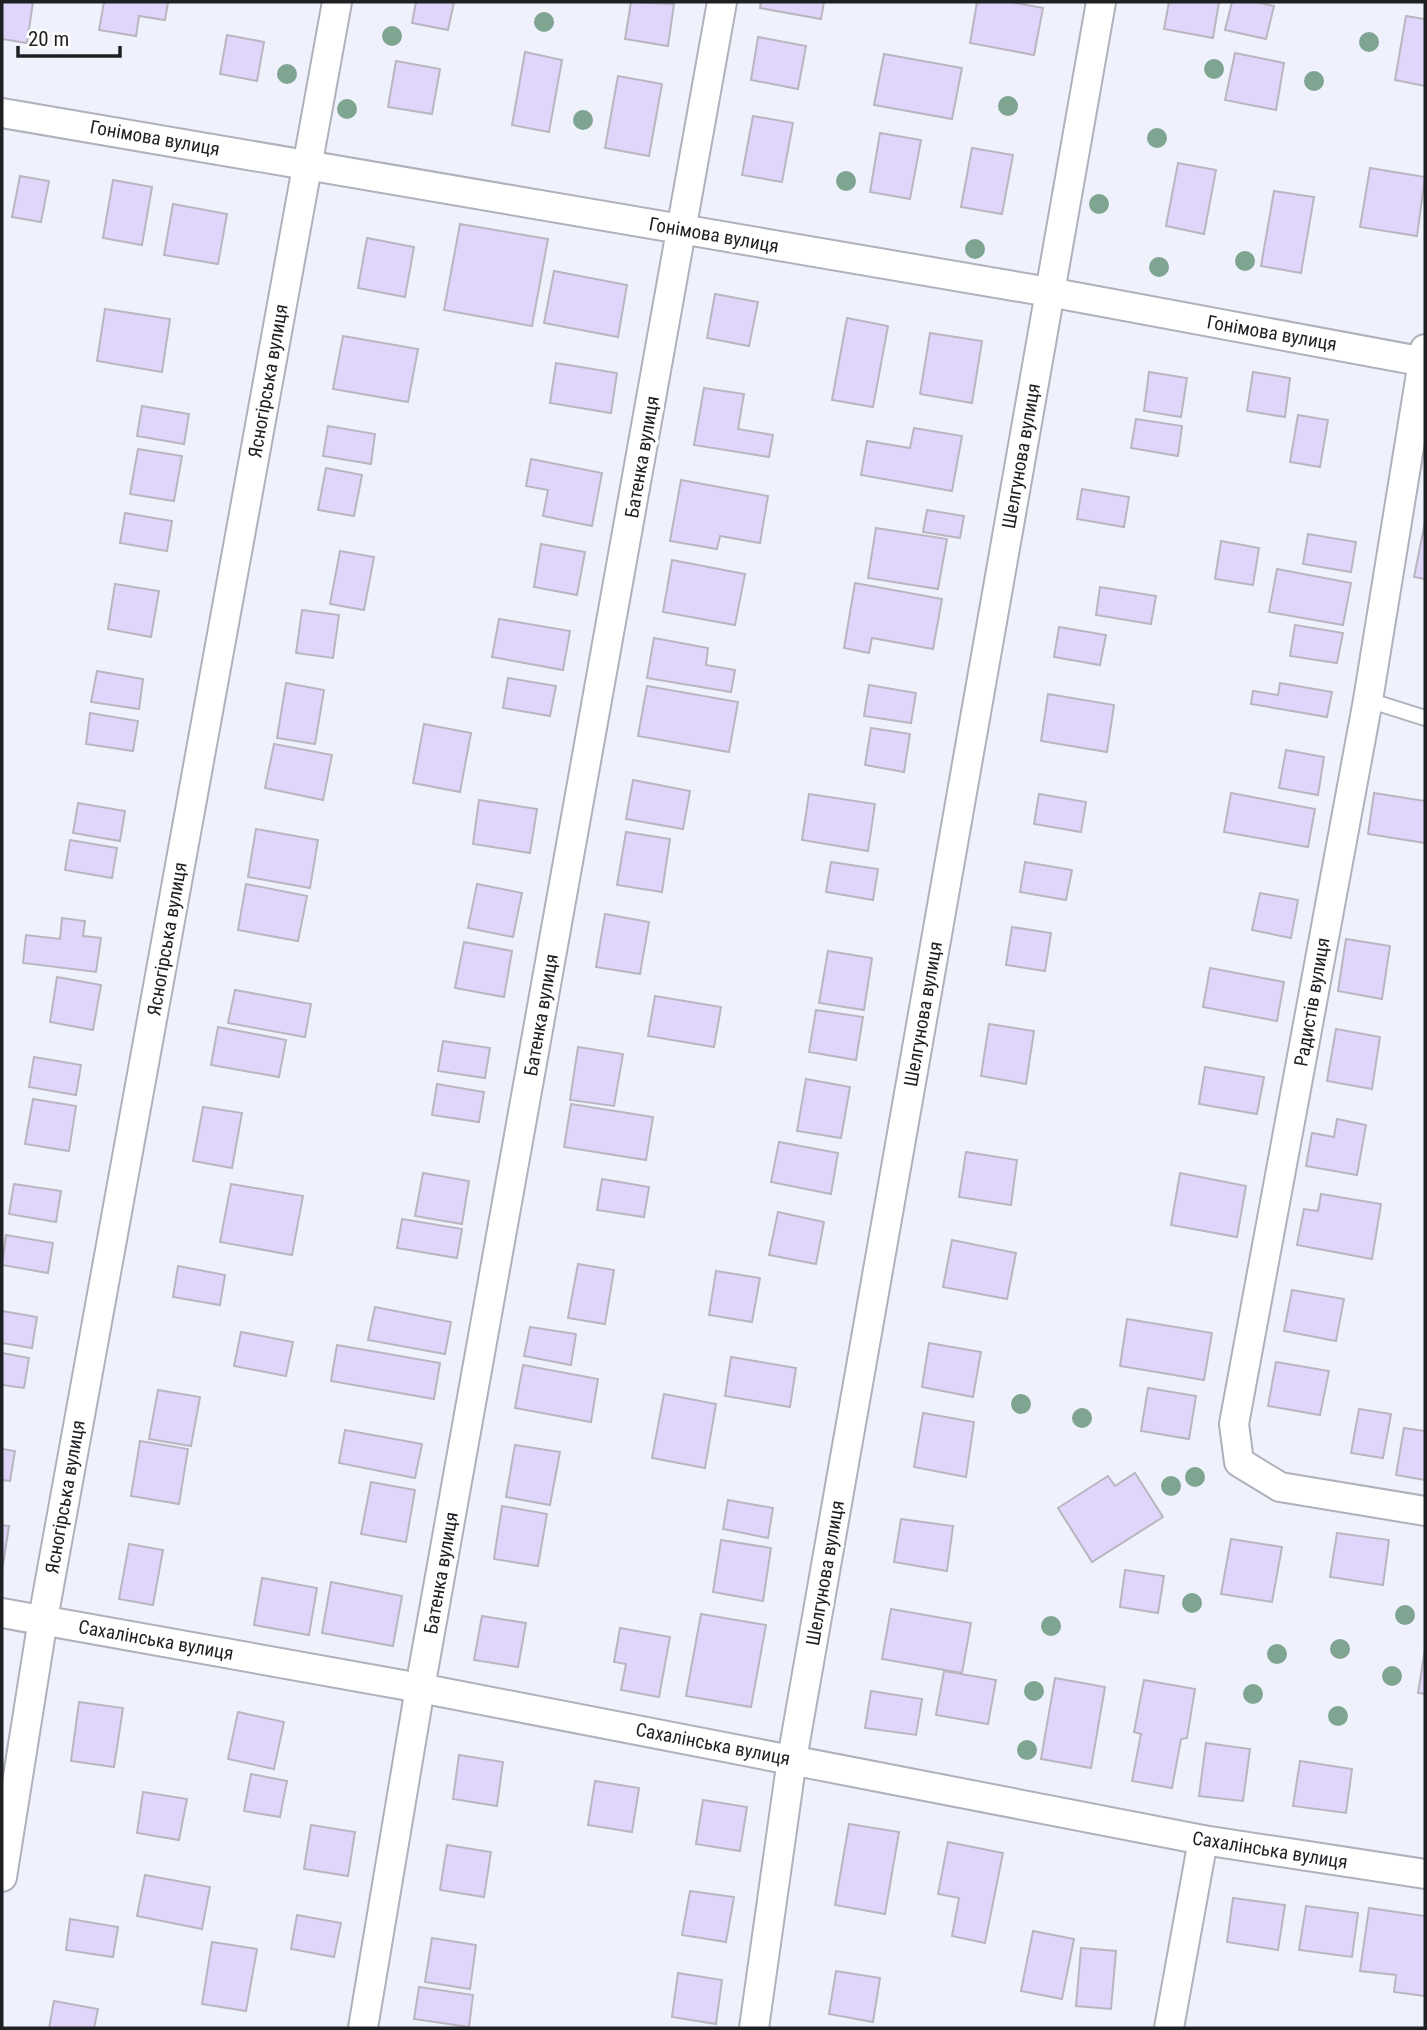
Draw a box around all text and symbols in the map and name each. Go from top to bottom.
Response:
scale bar [18,14,119,58]
text: 20 m [28,27,69,51]
street label: Гонімова вулиця [88,115,222,161]
street label: Гонімова вулиця [647,212,781,258]
street label: Ясногірська вулиця [243,302,293,460]
street label: Гонімова вулиця [1205,310,1339,356]
street label: Шелгунова вулиця [997,382,1045,530]
street label: Батенка вулиця [620,394,664,520]
street label: Ясногірська вулиця [142,860,192,1018]
street label: Радистів вулиця [1289,936,1335,1068]
street label: Шелгунова вулиця [899,940,947,1088]
street label: Батенка вулиця [519,952,563,1078]
street label: Ясногірська вулиця [40,1418,90,1576]
street label: Шелгунова вулиця [801,1499,849,1647]
street label: Батенка вулиця [419,1510,463,1636]
street label: Сахалінська вулиця [77,1615,235,1665]
street label: Сахалінська вулиця [634,1718,792,1770]
street label: Сахалінська вулиця [1191,1826,1349,1874]

